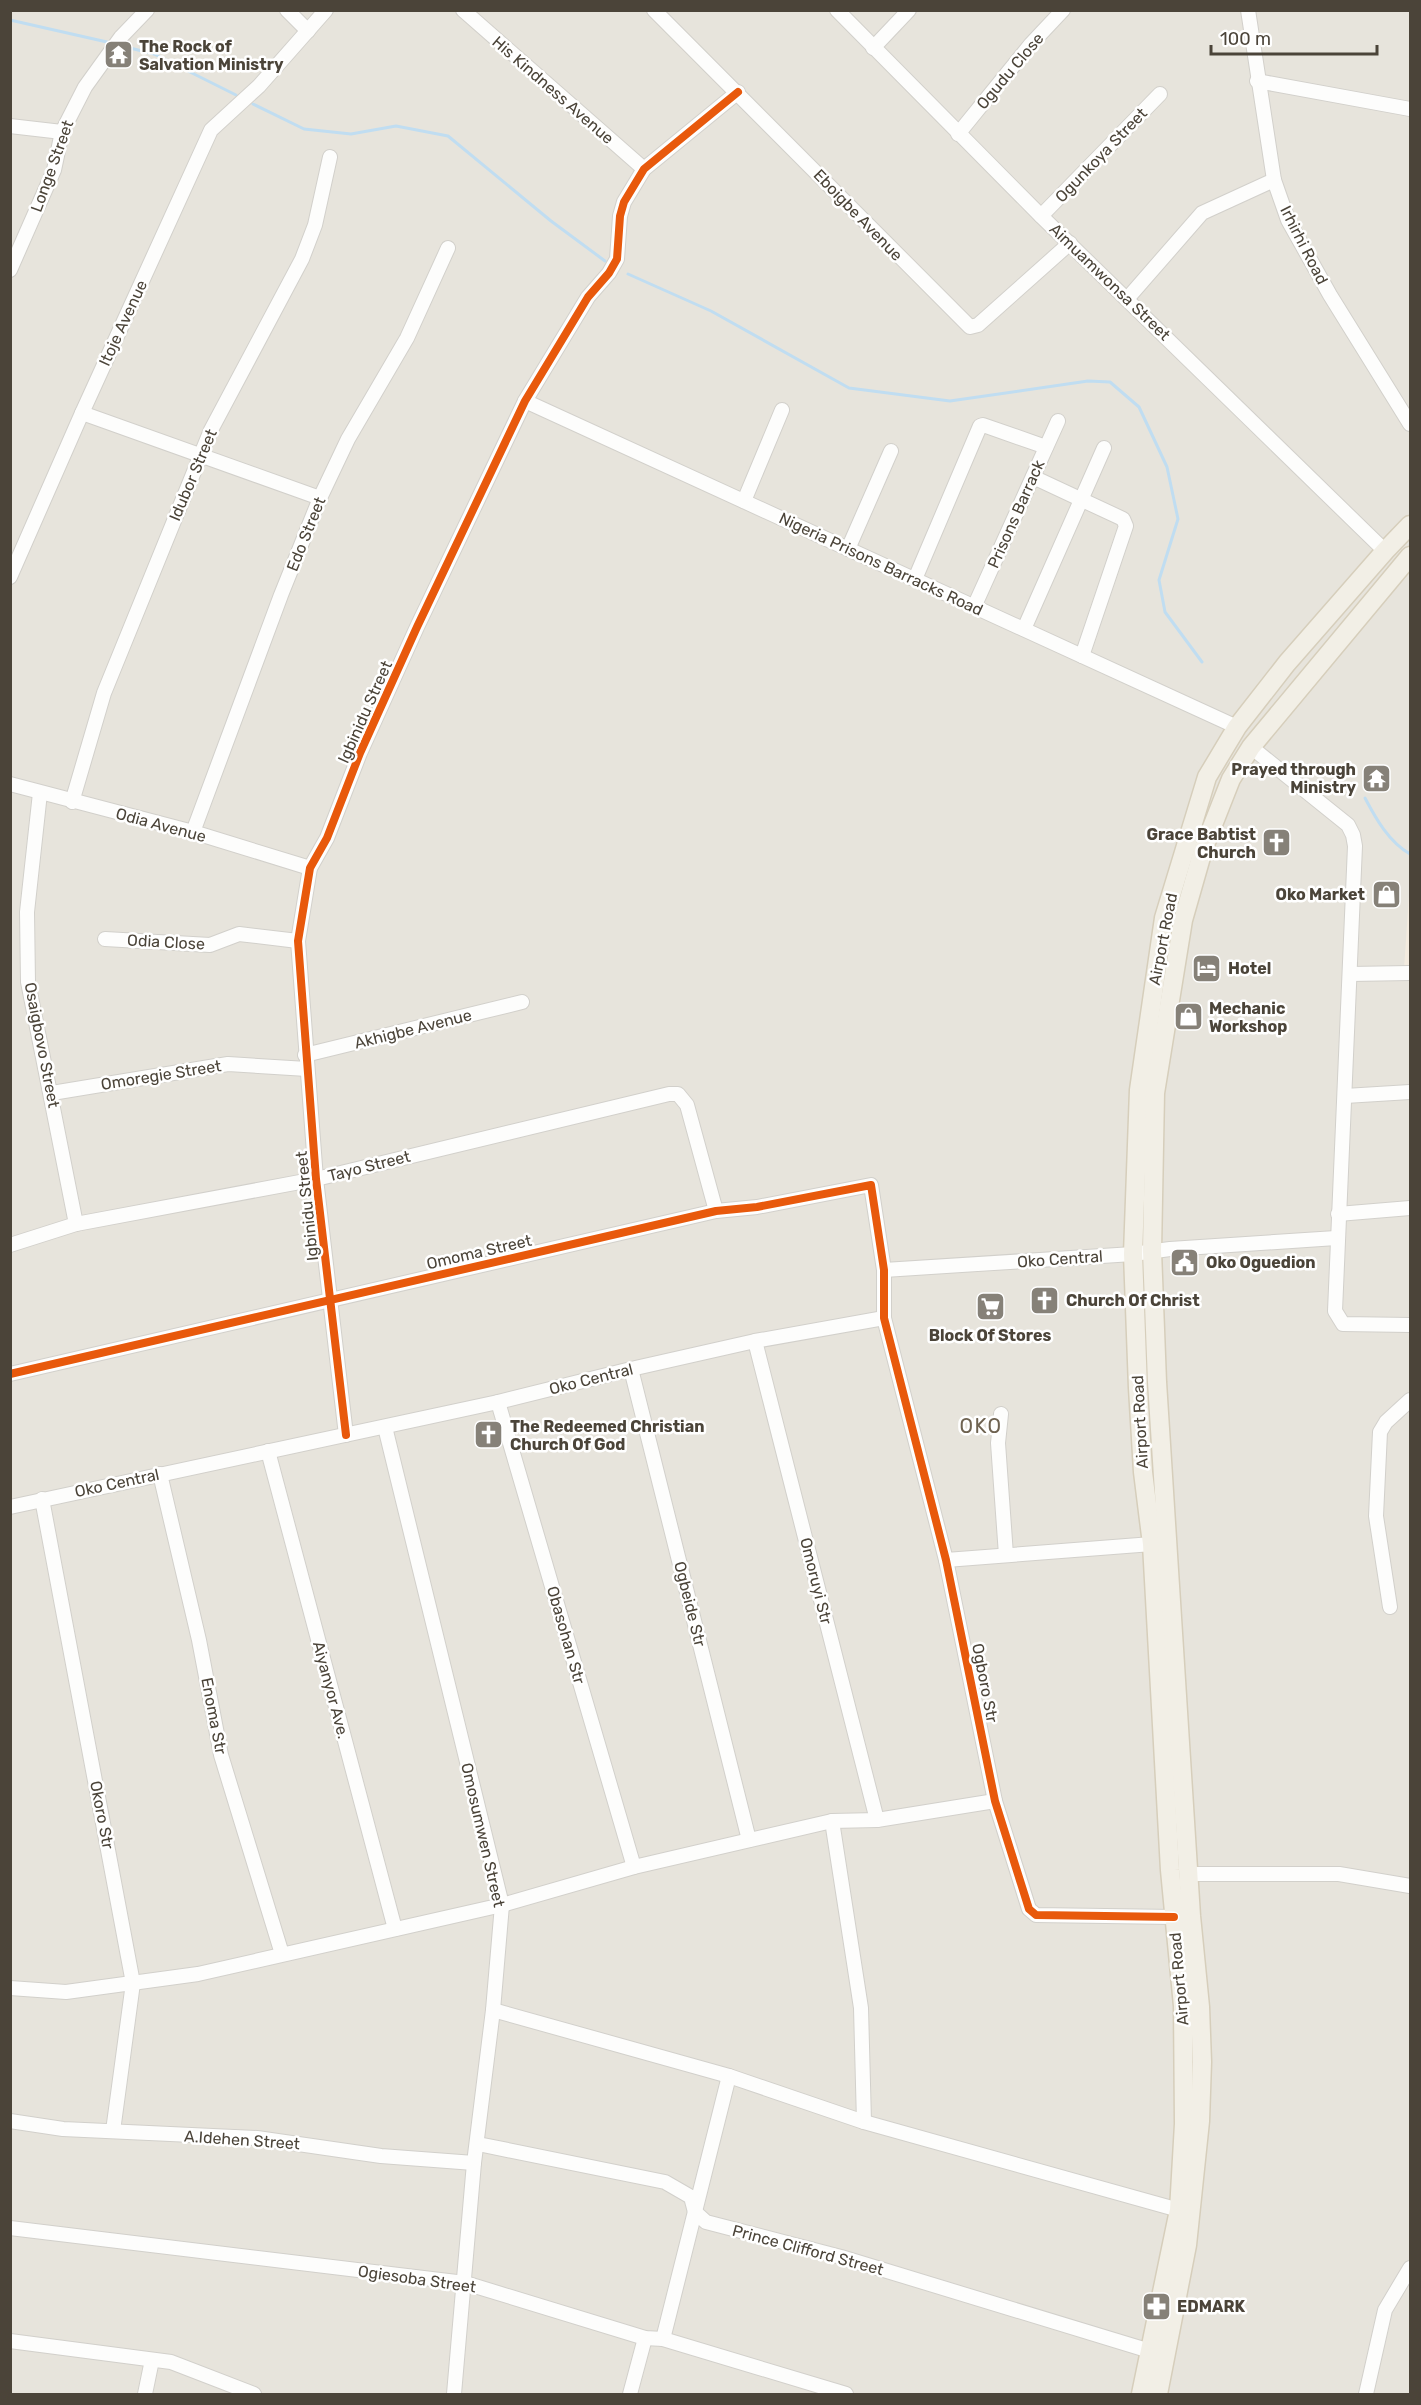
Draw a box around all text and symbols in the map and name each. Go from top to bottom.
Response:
scale bar [1211,18,1378,56]
text: 100 m [1220,28,1271,50]
street label: Ogudu Close [973,29,1047,113]
street label: His Kindness Avenue [488,32,618,148]
place label: The Rock of Salvation Ministry [139,37,284,74]
temple icon: The Rock of Salvation Ministry [102,39,134,71]
street label: Ogunkoya Street [1051,104,1151,206]
street label: Longe Street [27,117,77,215]
street label: Eboigbe Avenue [810,165,906,265]
street label: Irhirhi Road [1276,203,1332,287]
street label: Aimuamwonsa Street [1046,220,1174,344]
street label: Itoje Avenue [95,277,151,369]
street label: Idubor Street [165,426,221,524]
street label: Prisons Barrack [984,456,1049,571]
street label: Edo Street [282,494,330,574]
street label: Nigeria Prisons Barracks Road [776,508,986,620]
street label: Igbinidu Street [334,658,396,766]
place label: Prayed through Ministry [1231,760,1356,797]
temple icon: Prayed through Ministry [1361,762,1393,794]
street label: Odia Avenue [114,804,208,846]
place label: Grace Babtist Church [1146,825,1257,862]
church icon: Grace Babtist Church [1261,827,1293,859]
shop icon: Oko Market [1370,878,1402,910]
place label: Oko Market [1276,885,1366,904]
street label: Airport Road [1145,891,1181,987]
street label: Odia Close [127,930,205,954]
hotel icon: Hotel [1191,952,1223,984]
place label: Hotel [1228,959,1271,978]
street label: Osaigbovo Street [21,981,63,1109]
place label: Mechanic Workshop [1209,999,1287,1036]
shop icon: Mechanic Workshop [1172,1001,1204,1033]
street label: Akhigbe Avenue [352,1005,474,1053]
street label: Omoregie Street [99,1056,223,1094]
street label: Tayo Street [326,1147,412,1185]
street label: Igbinidu Street [292,1150,322,1262]
street label: Omoma Street [424,1231,534,1273]
public building icon: Oko Oguedion [1169,1246,1201,1278]
street label: Oko Central [1016,1247,1104,1271]
place label: Oko Oguedion [1206,1253,1316,1272]
church icon: Church Of Christ [1029,1284,1061,1316]
supermarket icon: Block Of Stores [974,1291,1006,1323]
place label: Church Of Christ [1066,1291,1200,1310]
place label: Block Of Stores [929,1326,1052,1345]
street label: Oko Central [547,1359,635,1399]
street label: Airport Road [1128,1375,1152,1469]
district label: OKO [960,1414,1002,1438]
place label: The Redeemed Christian Church Of God [510,1417,704,1454]
church icon: The Redeemed Christian Church Of God [473,1419,505,1451]
street label: Oko Central [73,1465,161,1501]
street label: Omoruyi Str [796,1536,836,1626]
street label: Ogbeide Str [670,1559,710,1649]
street label: Obasohan Str [543,1584,589,1686]
street label: Aiyanyor Ave. [309,1639,353,1741]
street label: Ogboro Str [968,1642,1002,1724]
street label: Enoma Str [197,1676,231,1756]
street label: Omosumwen Street [457,1761,509,1909]
street label: Okoro Str [86,1779,118,1851]
street label: Airport Road [1165,1932,1193,2026]
street label: A.Idehen Street [183,2126,301,2154]
street label: Prince Clifford Street [730,2221,886,2279]
street label: Ogiesoba Street [357,2261,477,2297]
pharmacy icon: EDMARK [1140,2290,1172,2322]
place label: EDMARK [1177,2297,1245,2316]

